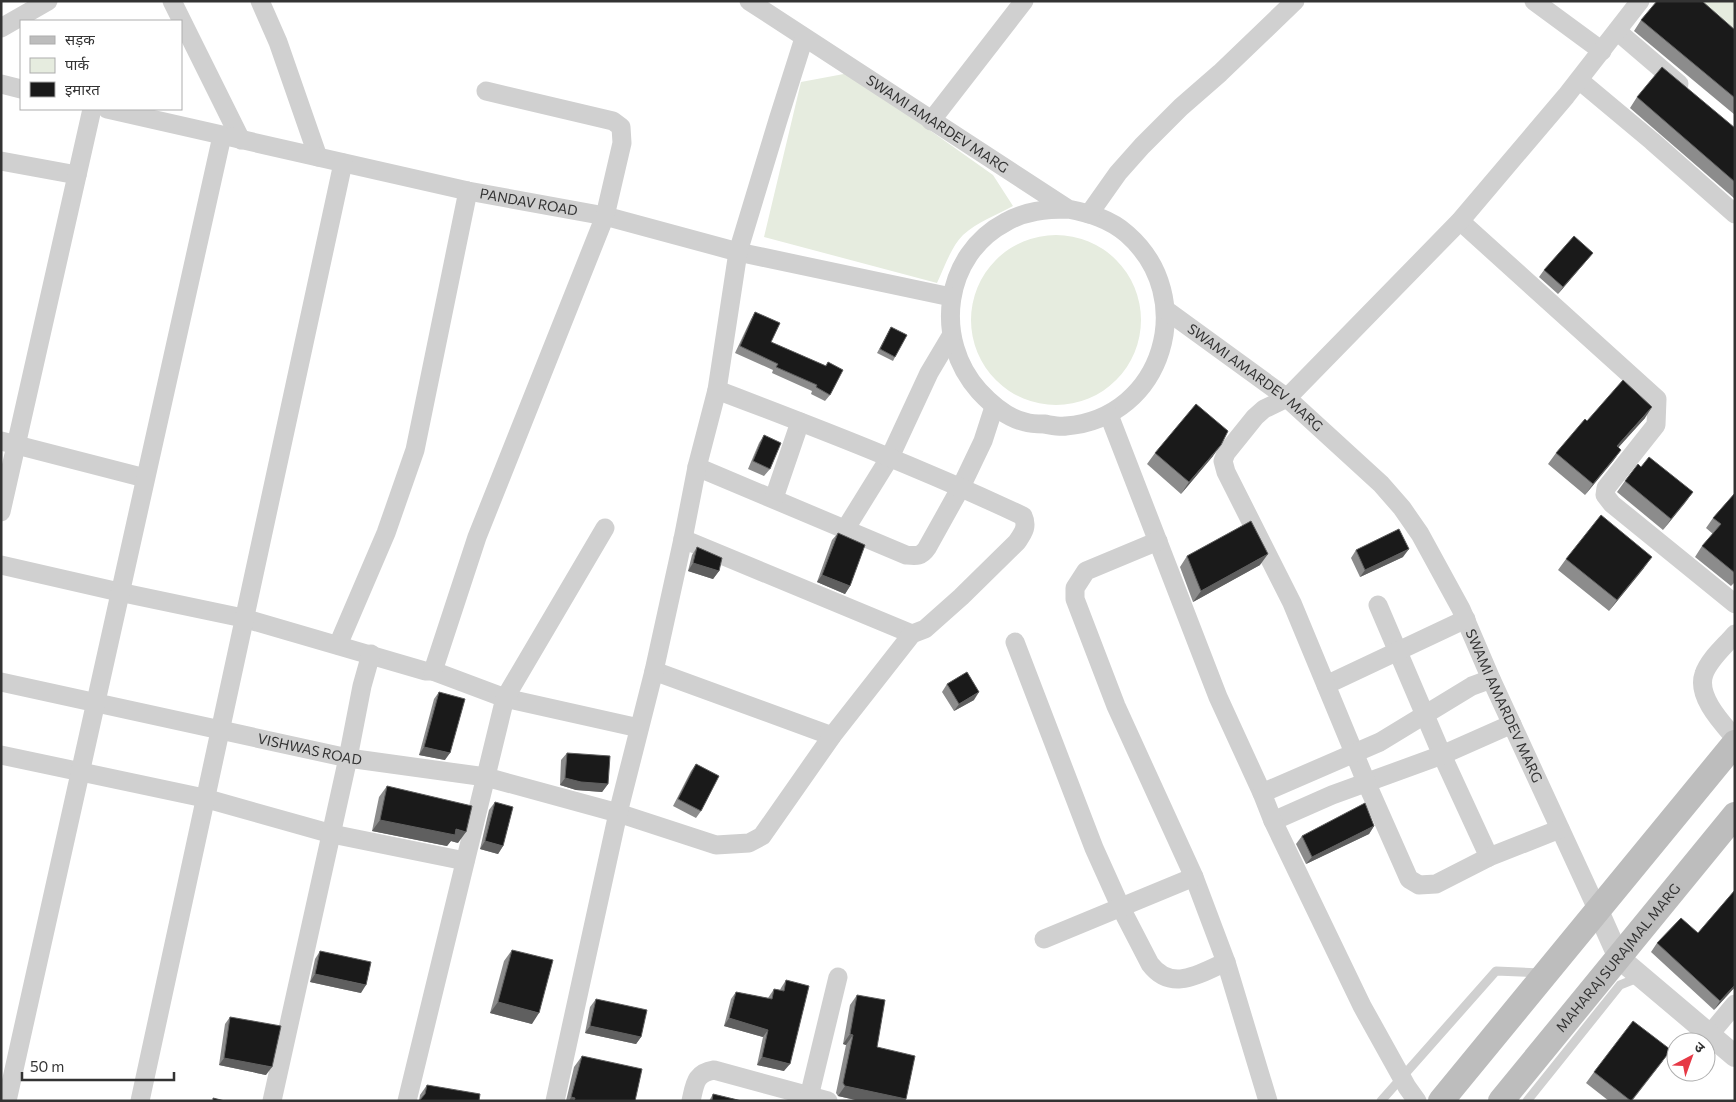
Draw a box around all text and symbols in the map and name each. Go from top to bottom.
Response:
legend [20,20,182,110]
text: सड़क [65,30,95,48]
text: पार्क [65,55,89,73]
street label: SWAMI AMARDEV MARG [863,71,1012,176]
text: इमारत [65,80,100,98]
street label: PANDAV ROAD [478,184,579,219]
street label: SWAMI AMARDEV MARG [1185,320,1327,435]
street label: SWAMI AMARDEV MARG [1463,626,1547,785]
street label: VISHWAS ROAD [256,729,363,768]
street label: MAHARAJ SURAJMAL MARG [1552,880,1684,1035]
north arrow [1666,1032,1716,1082]
text: उ [1691,1038,1709,1056]
scale bar [22,1050,175,1082]
text: 50 m [30,1057,64,1075]

